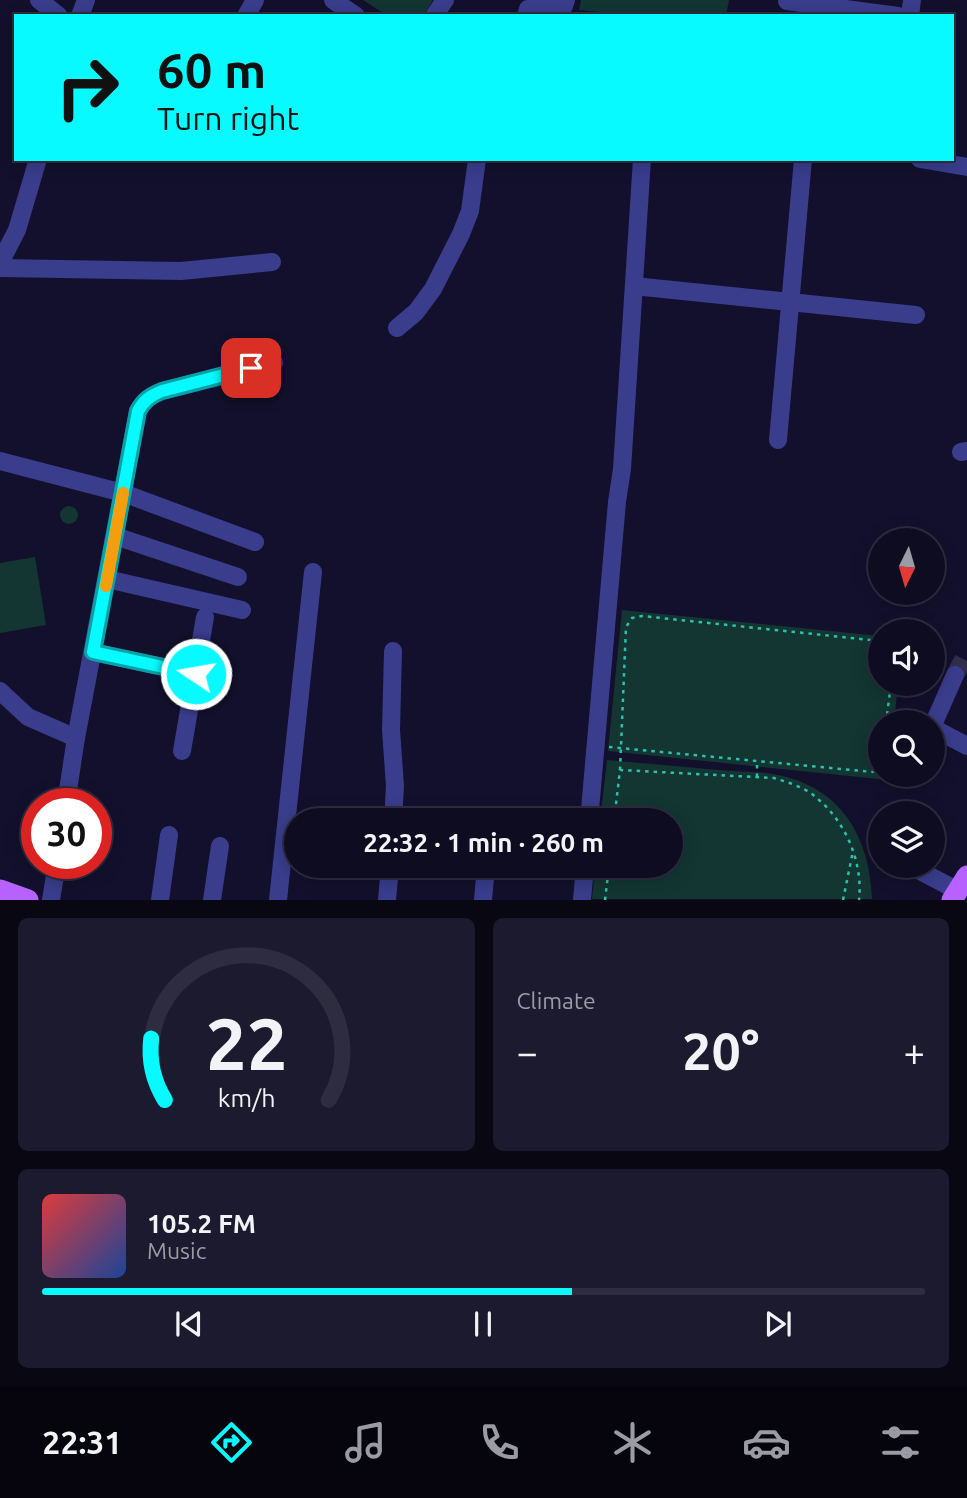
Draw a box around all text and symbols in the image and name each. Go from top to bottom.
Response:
icon: right [42,42,133,133]
text: 60 m [157,42,266,97]
text: Turn right [157,100,299,136]
pin [221,338,281,398]
icon: arrive [232,349,270,387]
north arrow [868,528,945,606]
map controls [868,528,945,878]
button: sound [868,619,945,696]
position arrow [159,637,233,711]
button: search [868,710,945,787]
speed limit sign: 30 [21,788,112,879]
button: layers [868,801,945,878]
text: 22:32 · 1 min · 260 m [363,828,604,857]
text: Climate [517,988,596,1013]
text: 22 [205,1003,287,1085]
text: 20° [682,1022,759,1080]
text: − [517,1031,538,1073]
text: + [904,1031,925,1073]
text: km/h [217,1084,275,1112]
text: 105.2 FM [147,1209,256,1238]
text: Music [147,1238,206,1263]
icon: previous [170,1305,208,1343]
icon: pause [464,1305,502,1343]
icon: next [759,1305,797,1343]
icon: directions [207,1418,256,1467]
icon: music [341,1418,390,1467]
icon: phone [475,1418,524,1467]
icon: climate [608,1418,657,1467]
icon: car [742,1418,791,1467]
icon: filters [876,1418,925,1467]
text: 22:31 [42,1424,122,1460]

